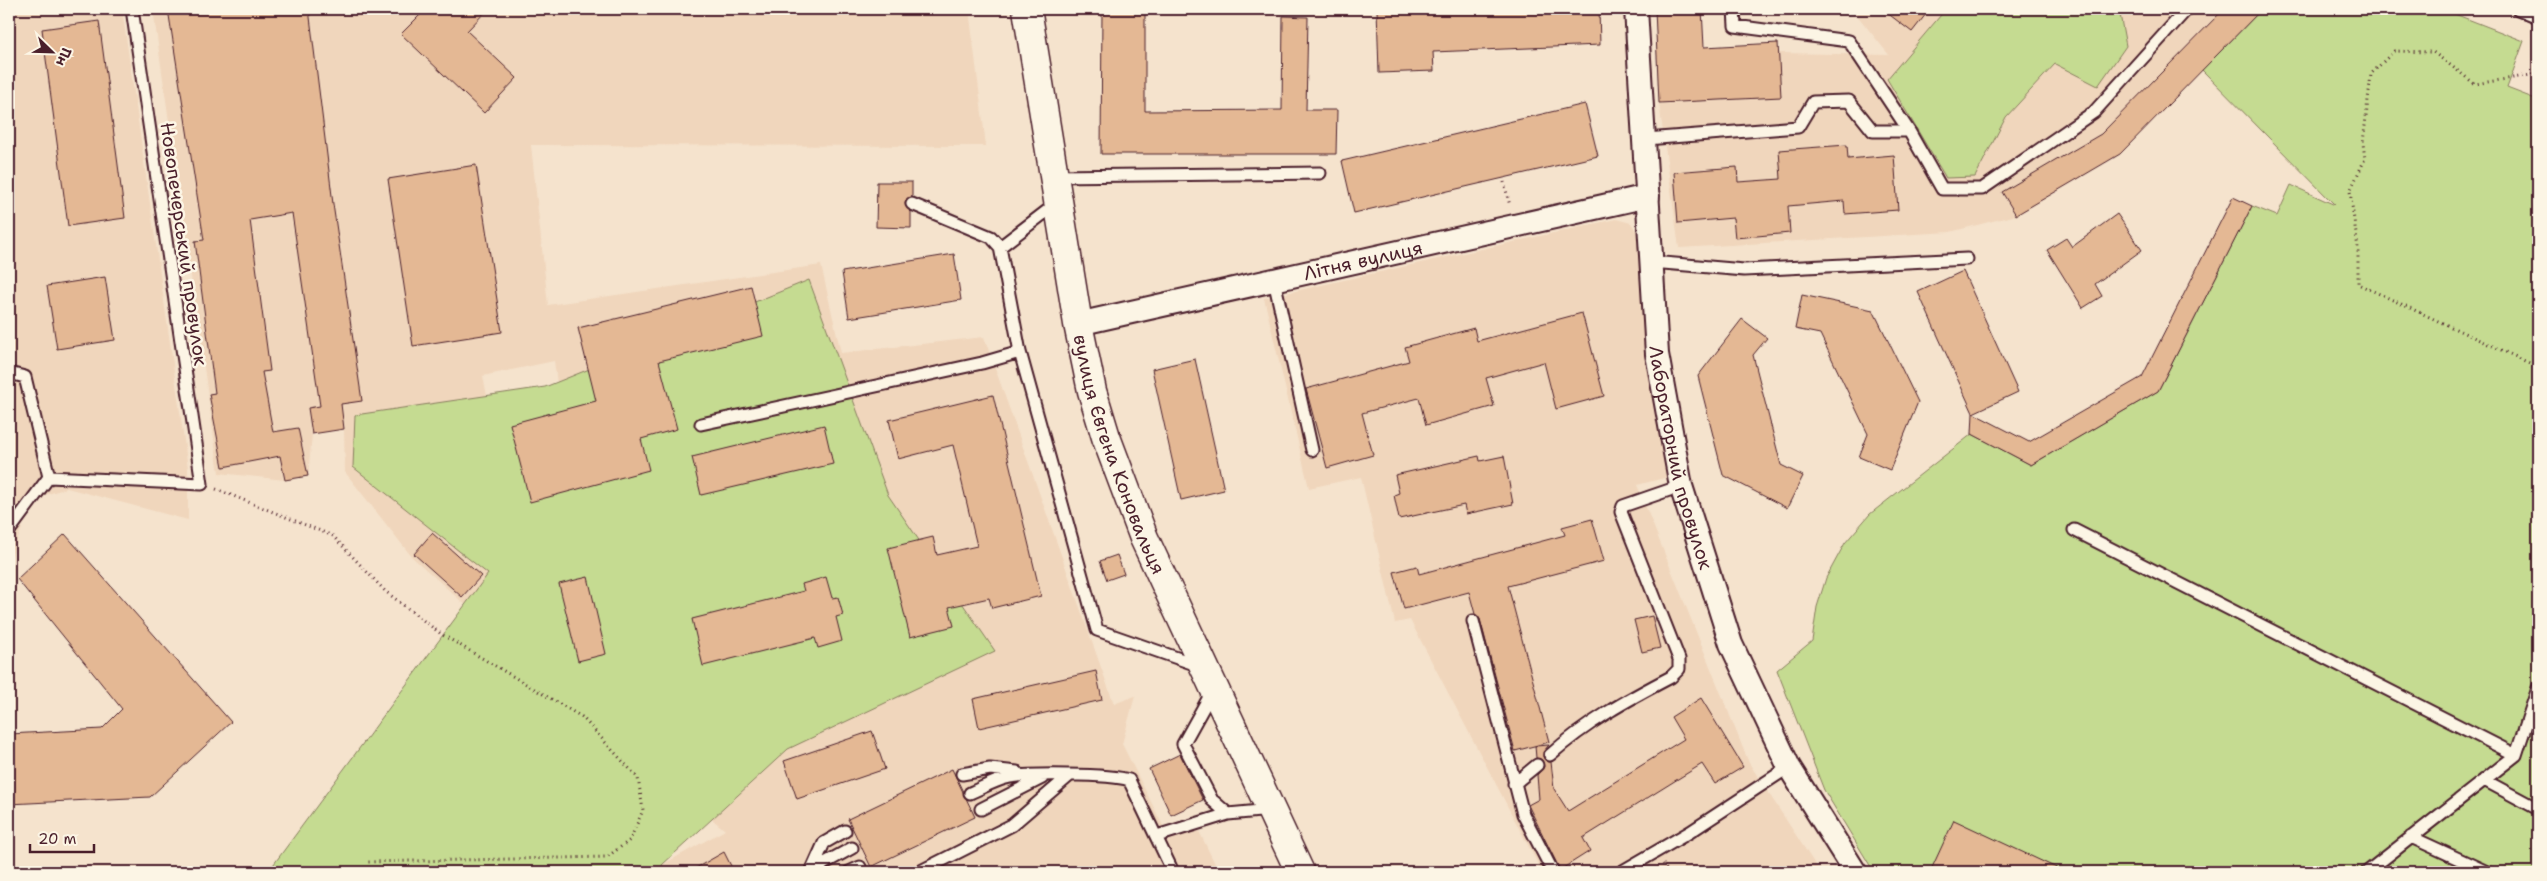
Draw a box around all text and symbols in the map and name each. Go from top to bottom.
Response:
north arrow [28,28,78,78]
text: Пн [52,45,76,69]
street label: Новопечерський провулок [155,121,213,367]
street label: Літня вулиця [1301,235,1425,286]
street label: вулиця Євгена Коновальця [1068,332,1172,578]
street label: Лабораторний провулок [1644,345,1719,572]
scale bar [30,821,94,853]
text: 20 m [38,829,77,849]

